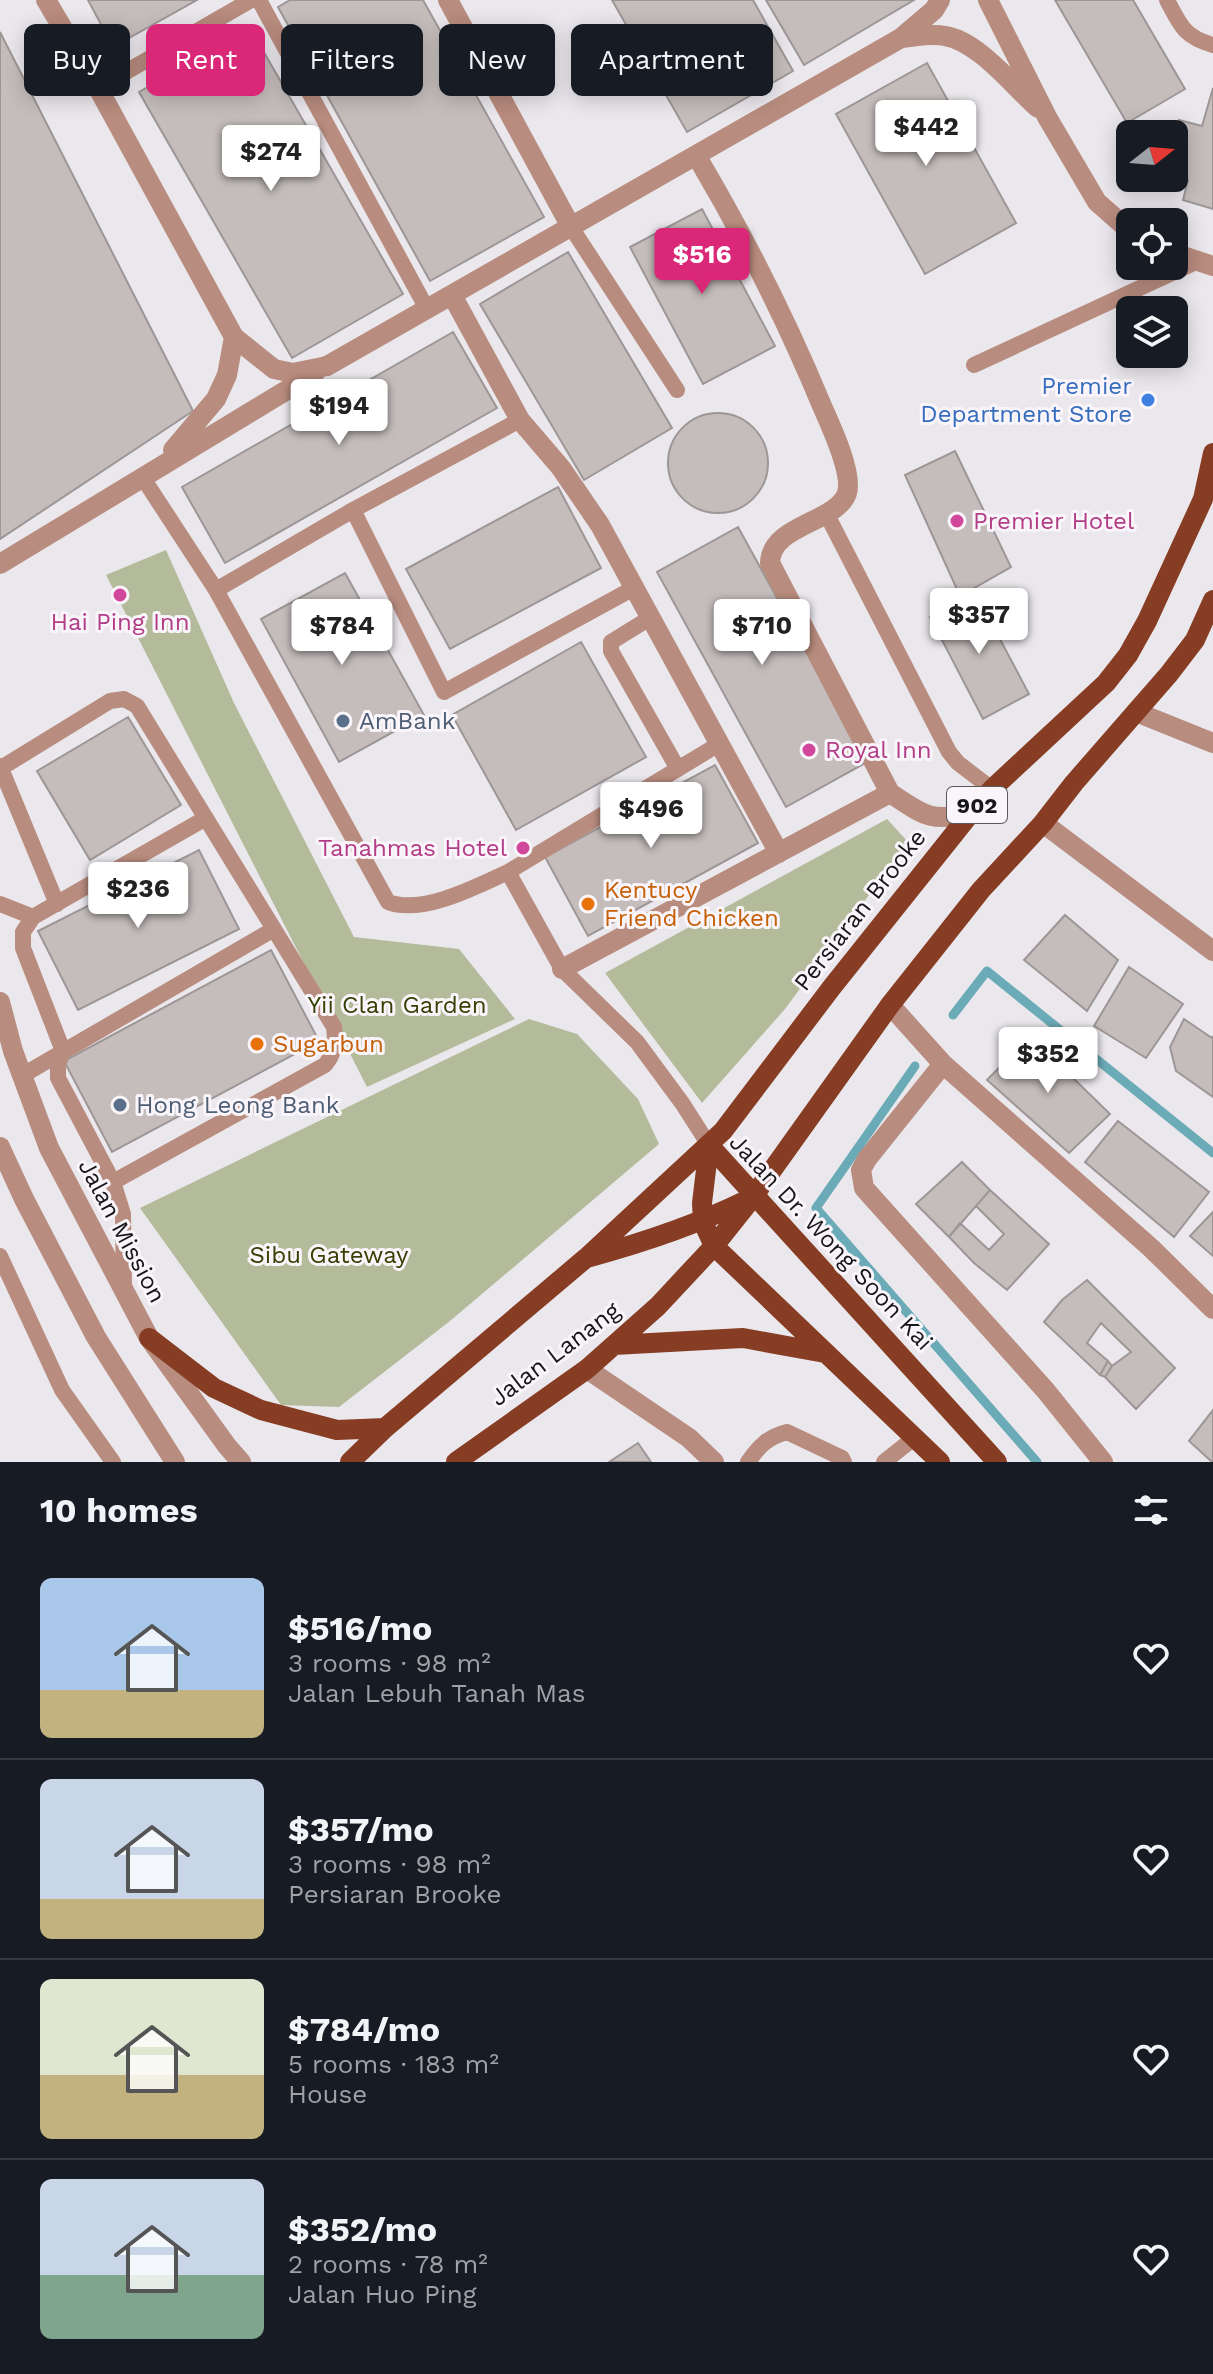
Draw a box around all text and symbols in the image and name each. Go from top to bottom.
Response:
chip: Buy [24,24,130,96]
chip: Rent [146,24,265,96]
chip: Filters [281,24,423,96]
chip: New [439,24,555,96]
chip: Apartment [571,24,773,96]
pin: $442 [879,100,973,168]
text: $442 [893,111,959,141]
north arrow [1116,120,1188,192]
map controls [1116,120,1188,368]
pin: $274 [224,125,318,193]
text: $274 [240,136,302,166]
button: locate [1116,208,1188,280]
pin: $516 [655,228,749,296]
text: $516 [672,239,732,269]
button: layers [1116,296,1188,368]
place label: Premier Department Store [920,372,1132,428]
pin: $194 [292,379,386,447]
text: $194 [309,390,369,420]
marker: Premier Department Store [1139,391,1157,409]
place label: Premier Hotel [973,507,1135,535]
marker: Premier Hotel [948,512,966,530]
marker: Hai Ping Inn [111,586,129,604]
pin: $357 [932,588,1026,656]
pin: $784 [295,599,389,667]
pin: $710 [715,599,809,667]
text: $357 [948,599,1010,629]
place label: Hai Ping Inn [50,608,190,636]
text: $784 [309,610,375,640]
text: $710 [732,610,792,640]
place label: AmBank [359,707,456,735]
marker: AmBank [334,712,352,730]
place label: Royal Inn [825,736,932,764]
marker: Royal Inn [800,741,818,759]
pin: $496 [604,782,698,850]
road number: 902 [947,787,1007,823]
text: $496 [618,793,684,823]
street label: Persiaran Brooke [788,824,932,996]
place label: Tanahmas Hotel [318,834,508,862]
marker: Tanahmas Hotel [514,839,532,857]
pin: $236 [91,862,185,930]
text: $236 [106,873,170,903]
place label: Kentucy Friend Chicken [604,876,779,932]
marker: Kentucy Friend Chicken [579,895,597,913]
park label: Yii Clan Garden [307,991,487,1019]
pin: $352 [1001,1027,1095,1095]
place label: Sugarbun [273,1030,384,1058]
marker: Sugarbun [248,1035,266,1053]
text: $352 [1017,1038,1079,1068]
place label: Hong Leong Bank [136,1091,340,1119]
marker: Hong Leong Bank [111,1096,129,1114]
street label: Jalan Dr. Wong Soon Kai [724,1128,938,1356]
street label: Jalan Mission [72,1154,172,1308]
park label: Sibu Gateway [250,1241,409,1269]
street label: Jalan Lanang [485,1296,625,1412]
icon: filters [1129,1488,1173,1532]
text: 10 homes [40,1490,198,1530]
text: $516/mo [288,1608,432,1648]
icon: home [104,1610,200,1706]
icon: heart [1129,1636,1173,1680]
text: 3 rooms · 98 m² [288,1648,491,1678]
text: Jalan Lebuh Tanah Mas [288,1678,585,1708]
text: $357/mo [288,1809,434,1849]
icon: home [104,1811,200,1907]
icon: heart [1129,1837,1173,1881]
text: 3 rooms · 98 m² [288,1849,491,1879]
text: Persiaran Brooke [288,1879,502,1909]
text: $784/mo [288,2009,440,2049]
icon: home [104,2011,200,2107]
icon: heart [1129,2037,1173,2081]
text: 5 rooms · 183 m² [288,2049,499,2079]
text: House [288,2079,367,2109]
text: $352/mo [288,2209,437,2249]
icon: home [104,2211,200,2307]
icon: heart [1129,2237,1173,2281]
text: 2 rooms · 78 m² [288,2249,488,2279]
text: Jalan Huo Ping [288,2279,477,2309]

